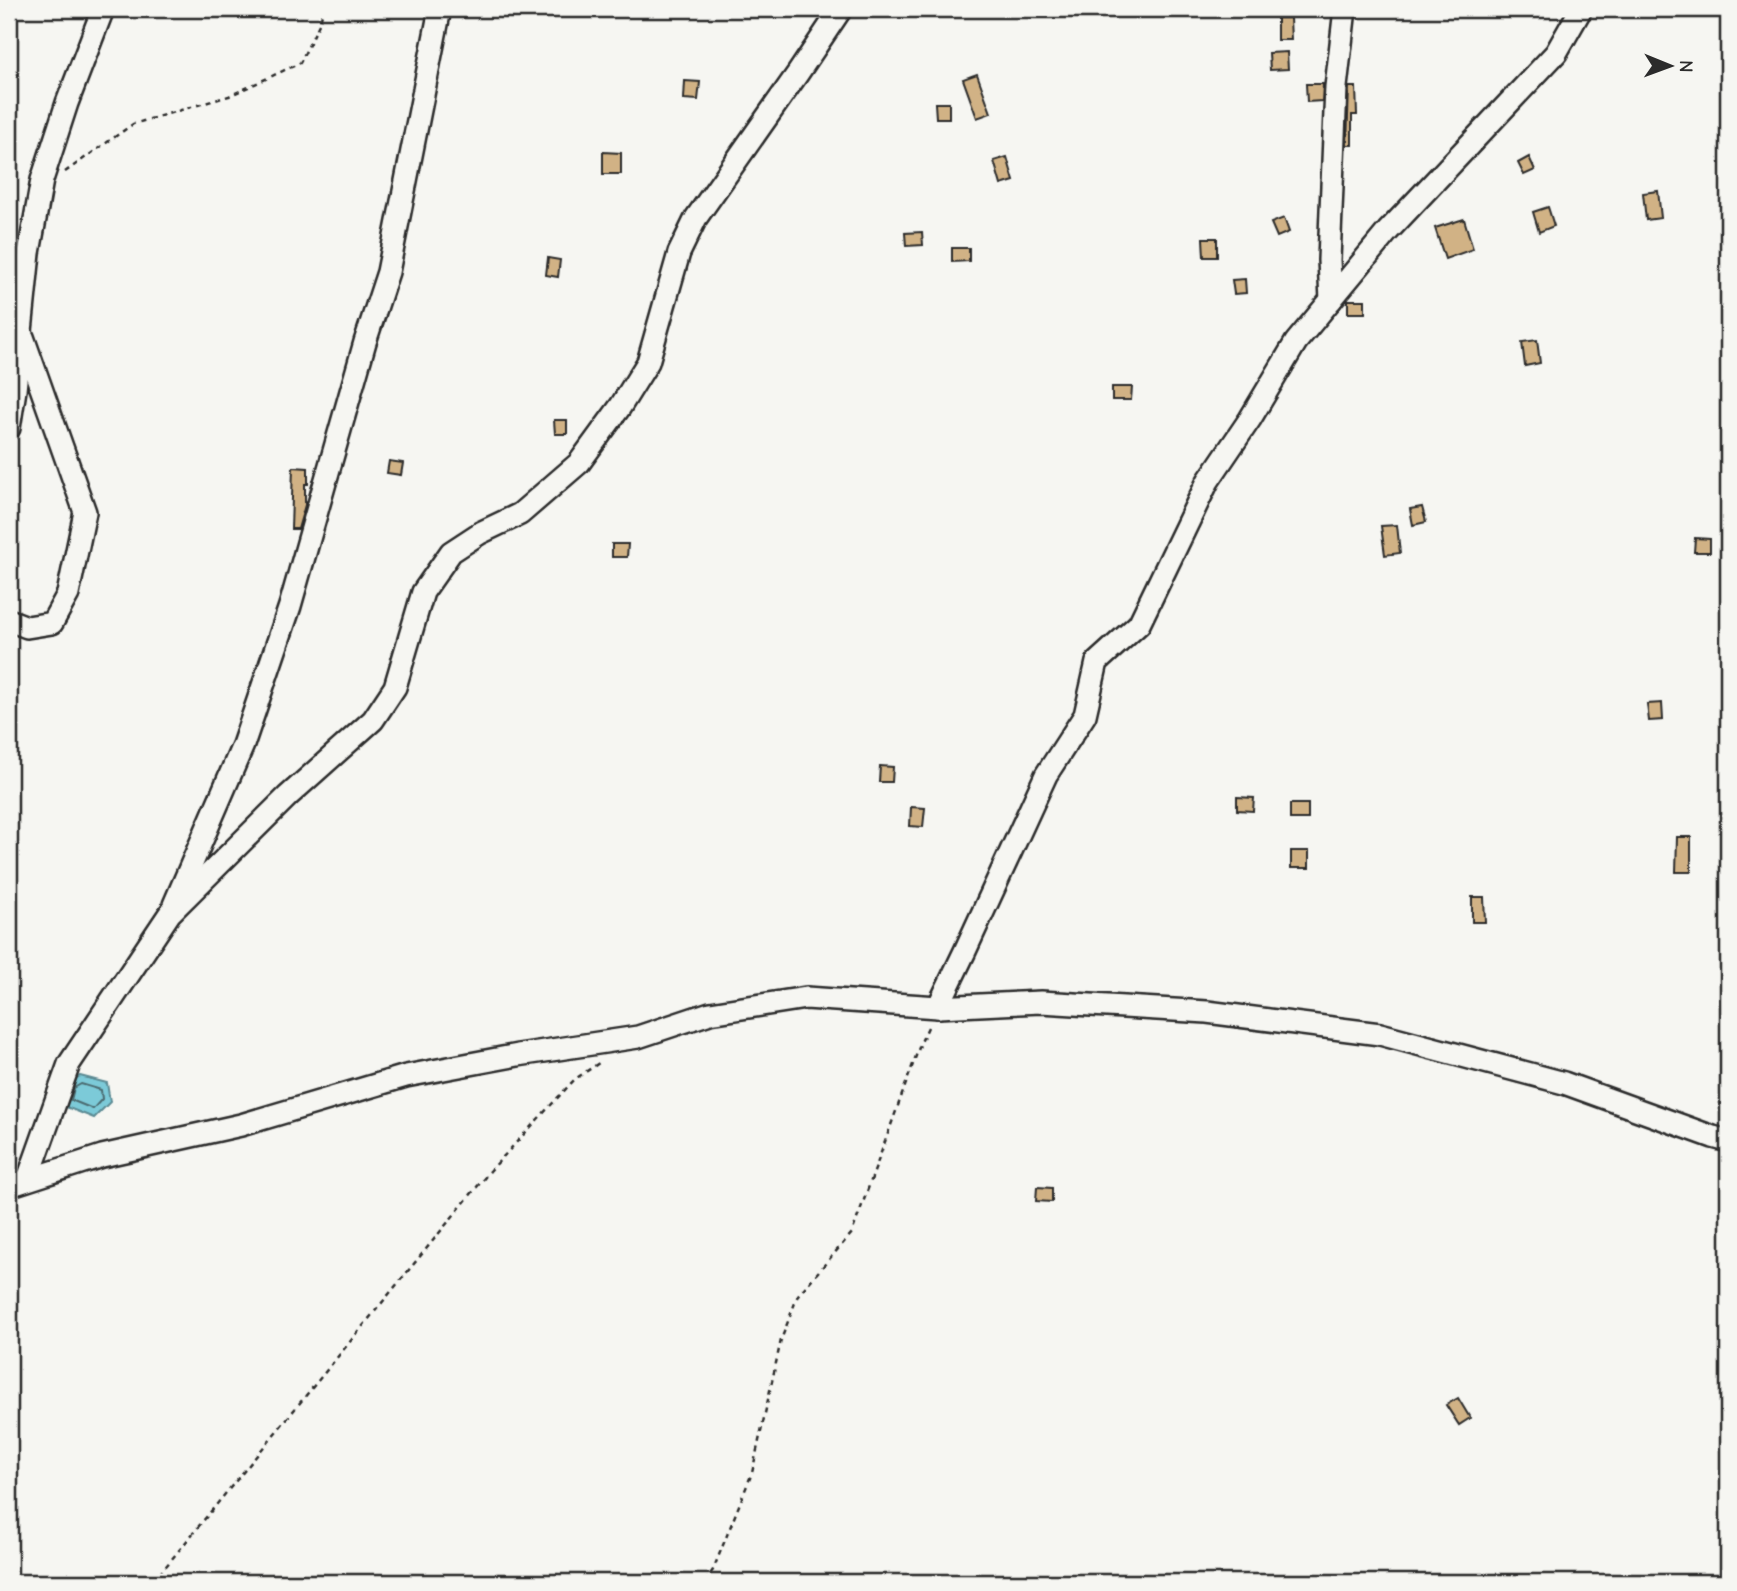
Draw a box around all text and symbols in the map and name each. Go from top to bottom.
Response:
north arrow [1636,32,1706,102]
text: N [1675,60,1697,73]

